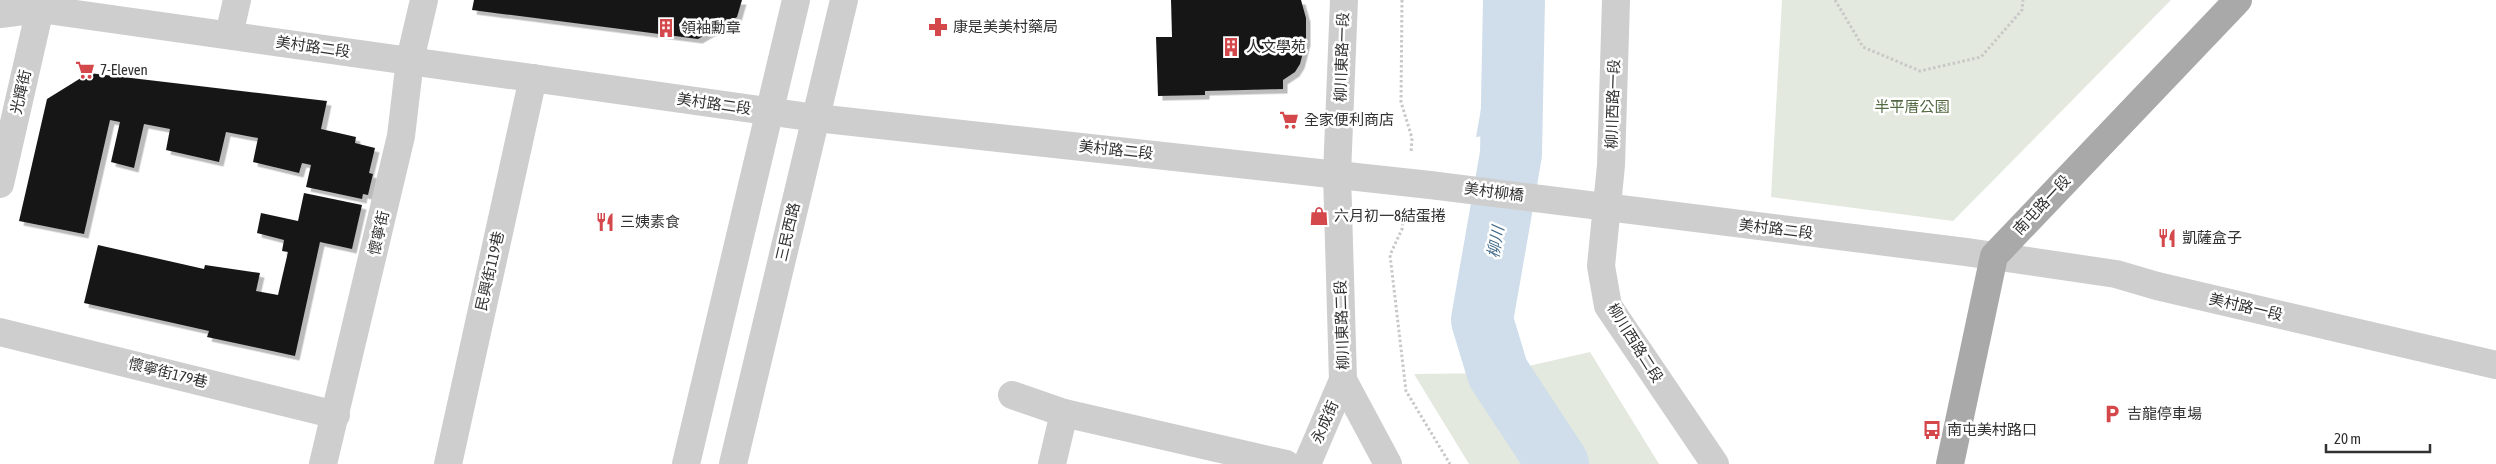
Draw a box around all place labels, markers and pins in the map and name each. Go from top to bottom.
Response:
pharmacy icon: 康是美美村藥局 [927,16,949,38]
building icon: 領袖勳章 [655,17,677,39]
place label: 康是美美村藥局 [953,18,1058,35]
place label: 領袖勳章 [681,19,741,36]
building icon: 人文學苑 [1220,36,1242,58]
place label: 人文學苑 [1246,38,1306,55]
supermarket icon: 7-Eleven [74,59,96,81]
place label: 7-Eleven [100,61,148,78]
supermarket icon: 全家便利商店 [1278,109,1300,131]
place label: 全家便利商店 [1304,111,1394,128]
shop icon: 六月初一8結蛋捲 [1308,205,1330,227]
place label: 六月初一8結蛋捲 [1334,207,1446,224]
restaurant icon: 三姨素食 [594,211,616,233]
place label: 三姨素食 [620,213,680,230]
restaurant icon: 凱薩盒子 [2156,227,2178,249]
place label: 凱薩盒子 [2182,229,2242,246]
parking icon: 吉龍停車場 [2101,403,2123,425]
place label: 吉龍停車場 [2127,405,2202,422]
bus stop icon: 南屯美村路口 [1921,419,1943,441]
place label: 南屯美村路口 [1947,421,2037,438]

